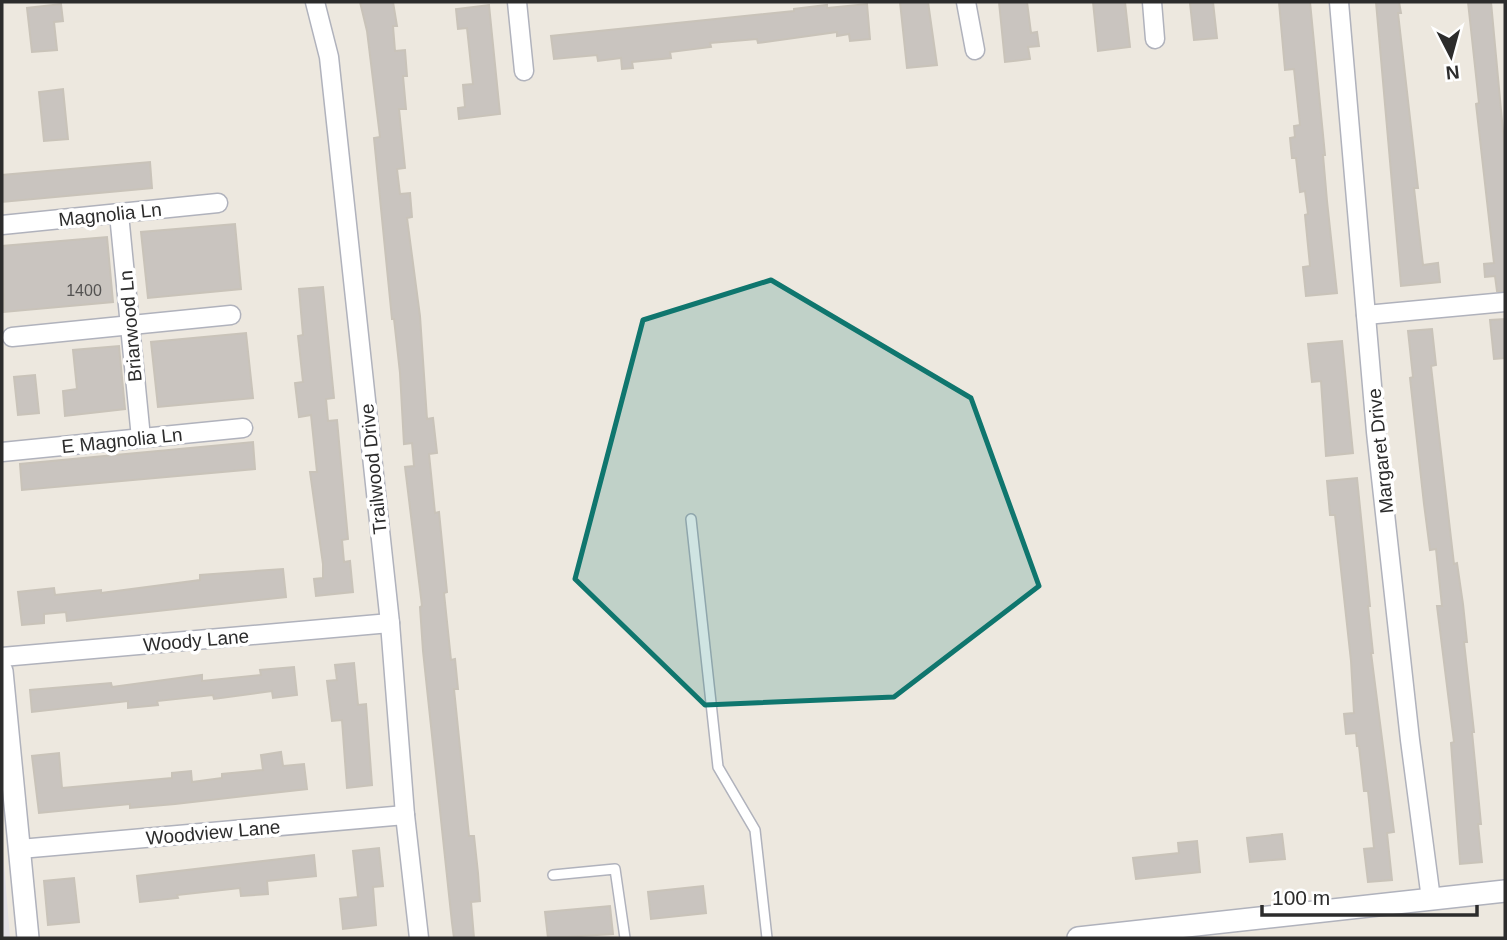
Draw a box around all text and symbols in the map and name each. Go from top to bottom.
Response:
north arrow [1416,21,1486,91]
text: N [1445,61,1461,84]
street label: Magnolia Ln [57,199,163,230]
street label: Briarwood Ln [115,269,146,383]
house number: 1400 [66,282,102,299]
street label: Margaret Drive [1363,387,1398,515]
street label: Trailwood Drive [356,403,391,535]
street label: E Magnolia Ln [61,424,184,457]
street label: Woody Lane [142,625,250,656]
street label: Woodview Lane [145,816,281,849]
scale bar [1262,874,1477,918]
text: 100 m [1272,886,1330,909]

